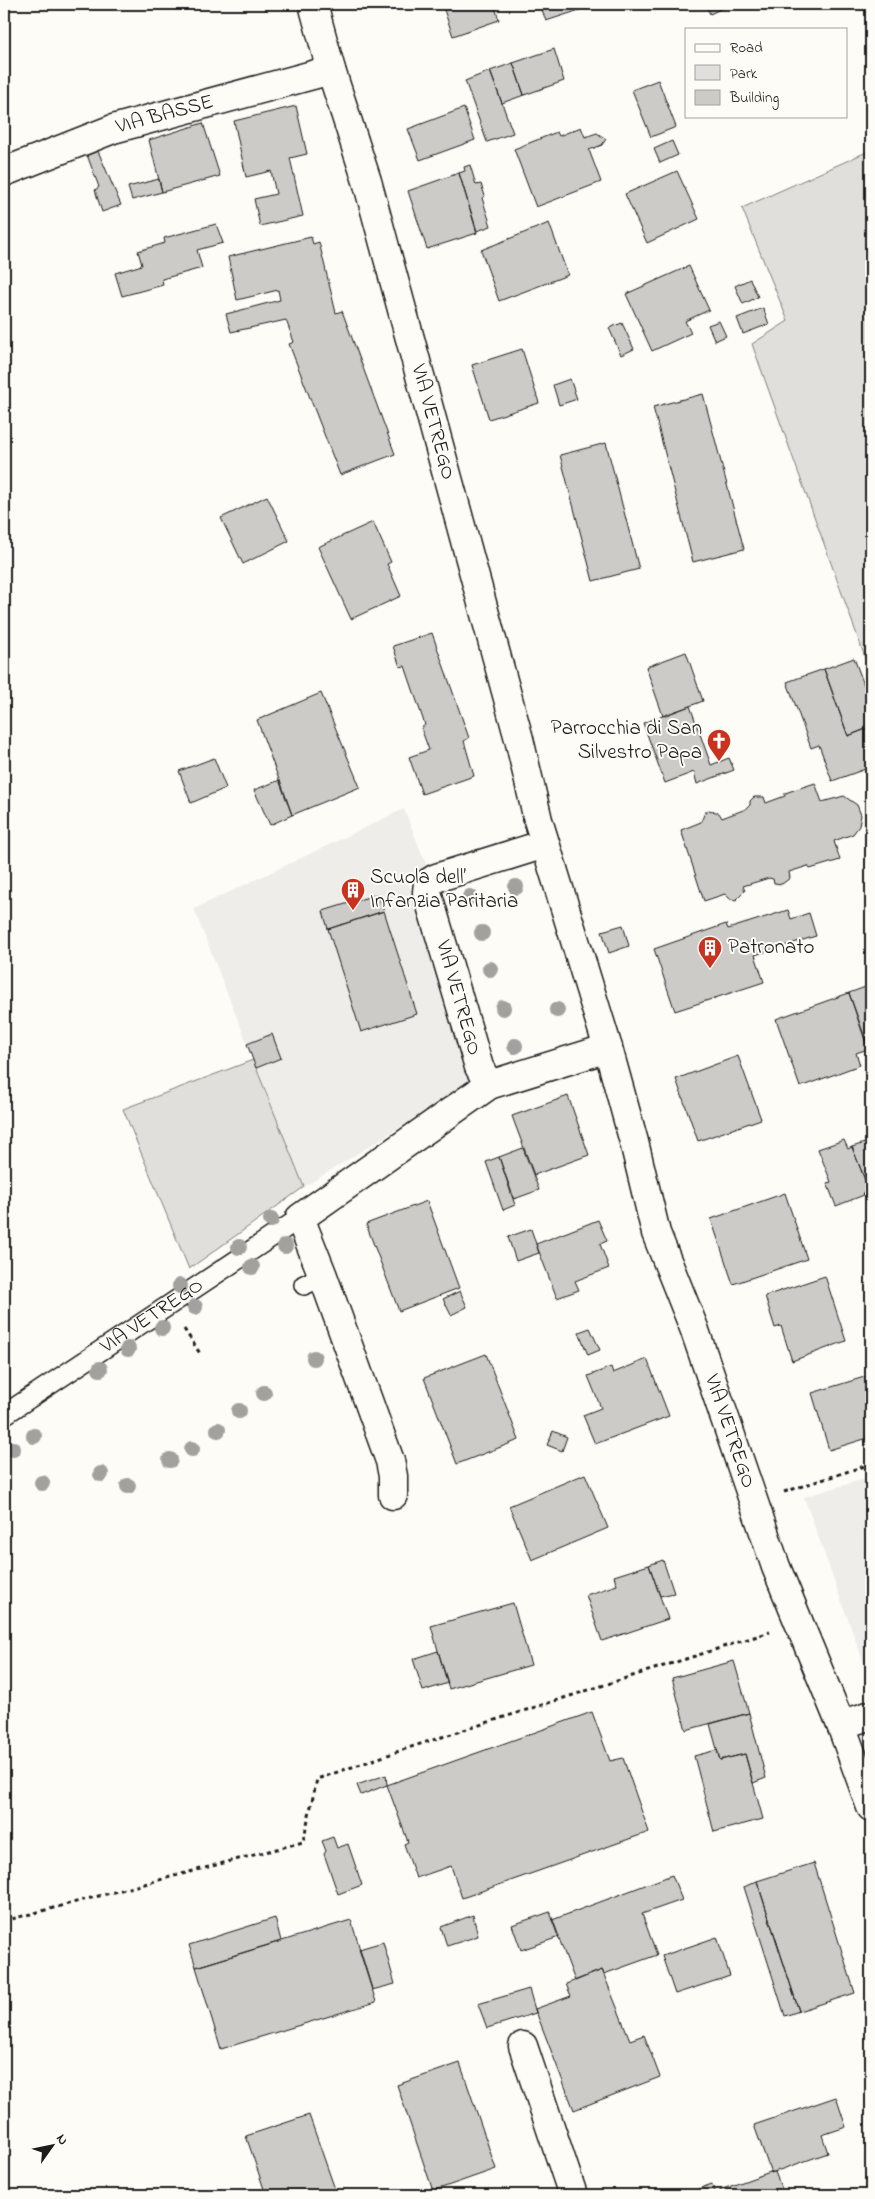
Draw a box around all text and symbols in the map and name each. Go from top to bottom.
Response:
legend [685,28,848,118]
text: Road [730,37,763,59]
text: Park [730,63,758,85]
street label: VIA BASSE [112,87,217,143]
text: Building [729,87,779,110]
street label: VIA VETREGO [402,360,463,483]
place label: Parrocchia di San Silvestro Papa [551,714,702,768]
church icon: Parrocchia di San Silvestro Papa [706,728,732,762]
place label: Scuola dell’ Infanzia Paritaria [370,863,518,917]
building icon: Scuola dell’ Infanzia Paritaria [340,877,366,911]
place label: Patronato [728,933,814,963]
building icon: Patronato [697,935,723,969]
street label: VIA VETREGO [427,936,489,1059]
street label: VIA VETREGO [94,1271,210,1362]
street label: VIA VETREGO [696,1370,763,1492]
north arrow [28,2122,78,2172]
text: N [50,2130,73,2149]

